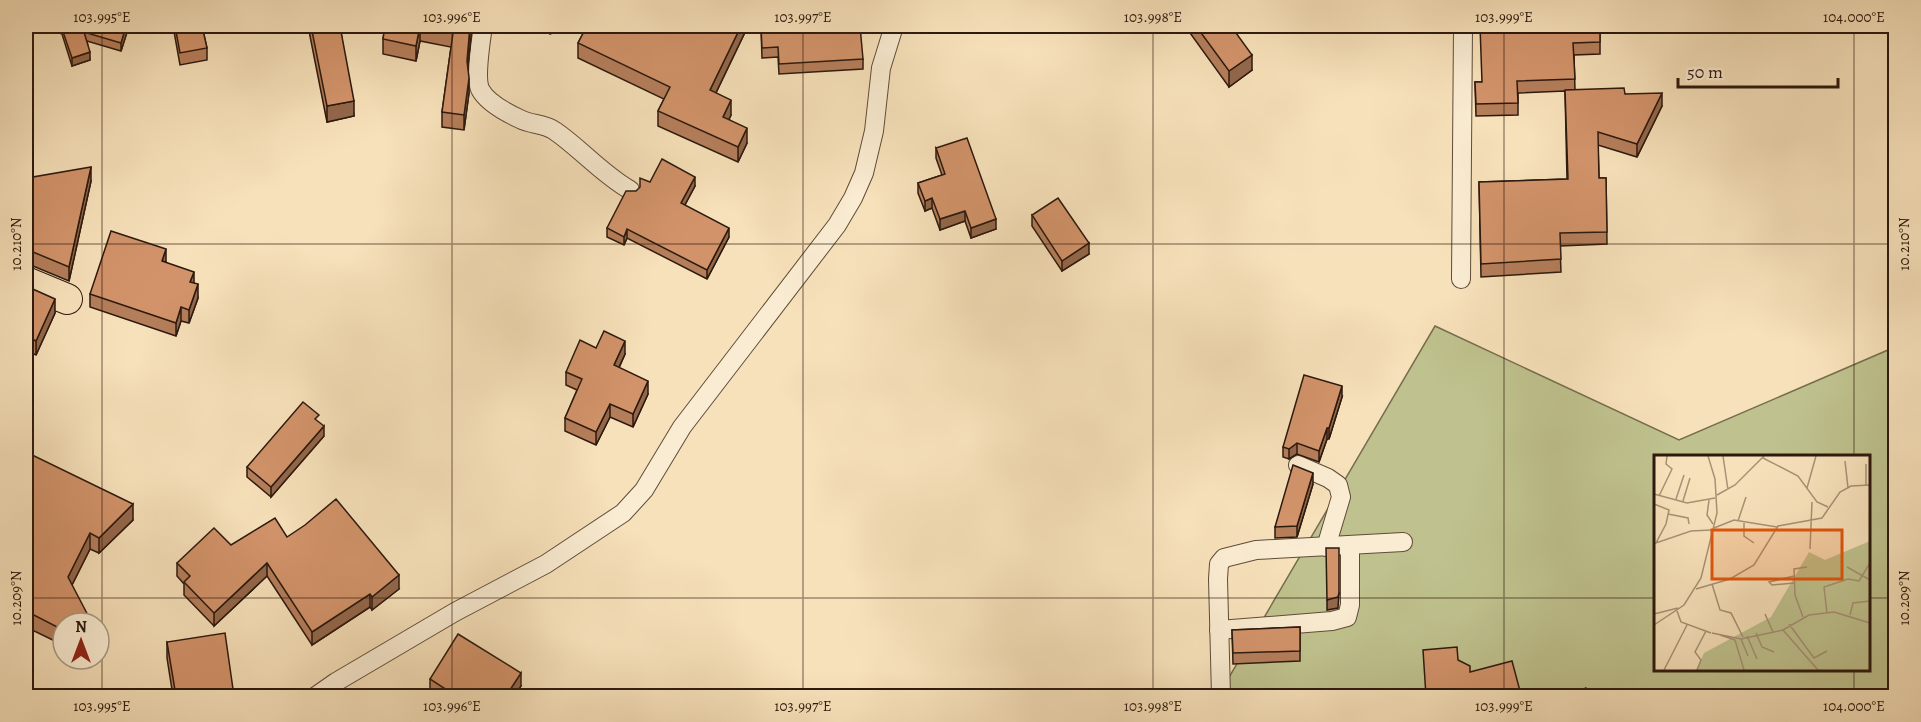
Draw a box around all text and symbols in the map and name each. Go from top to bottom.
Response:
text: 103.995°E [73,7,131,27]
text: 103.996°E [423,7,481,27]
text: 103.997°E [774,7,832,27]
text: 103.998°E [1124,7,1182,27]
text: 103.999°E [1475,7,1533,27]
text: 104.000°E [1823,7,1885,27]
scale bar [1678,51,1838,89]
text: 50 m [1687,60,1723,84]
text: 10.210°N [6,217,26,271]
text: 10.210°N [1894,217,1914,271]
inset map [1654,455,1870,671]
text: 10.209°N [6,570,26,625]
text: 10.209°N [1894,570,1914,625]
north arrow [51,611,111,671]
text: N [75,616,87,638]
text: 103.995°E [73,696,131,716]
text: 103.996°E [423,696,481,716]
text: 103.997°E [774,696,832,716]
text: 103.998°E [1124,696,1182,716]
text: 103.999°E [1475,696,1533,716]
text: 104.000°E [1823,696,1885,716]

